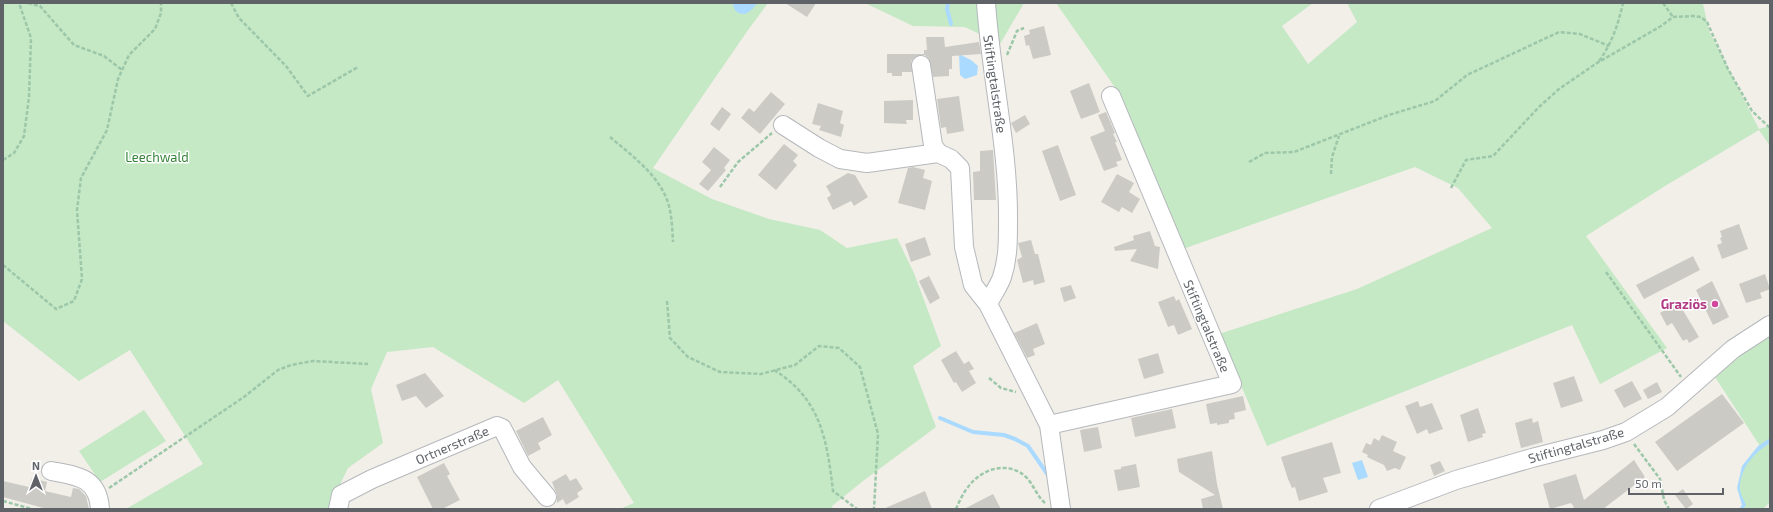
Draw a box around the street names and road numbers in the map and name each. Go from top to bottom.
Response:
street label: Stiftingtalstraße [980,34,1010,134]
street label: Stiftingtalstraße [1180,277,1234,375]
street label: Ortnerstraße [413,422,491,468]
street label: Stiftingtalstraße [1526,424,1626,466]

